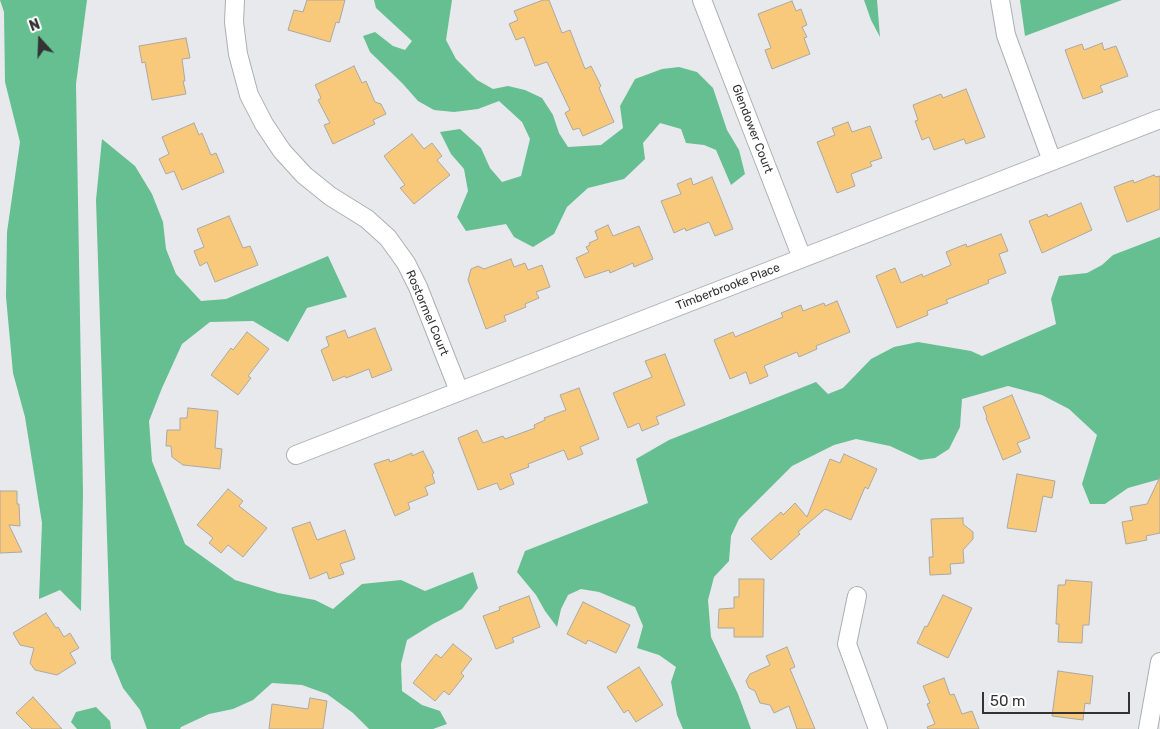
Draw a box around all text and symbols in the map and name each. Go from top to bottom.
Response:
north arrow [15,15,65,65]
text: N [27,16,42,35]
street label: Glendower Court [728,83,776,175]
street label: Timberbrooke Place [674,260,782,314]
street label: Rostormel Court [402,268,452,358]
scale bar [985,682,1132,714]
text: 50 m [990,692,1025,710]

